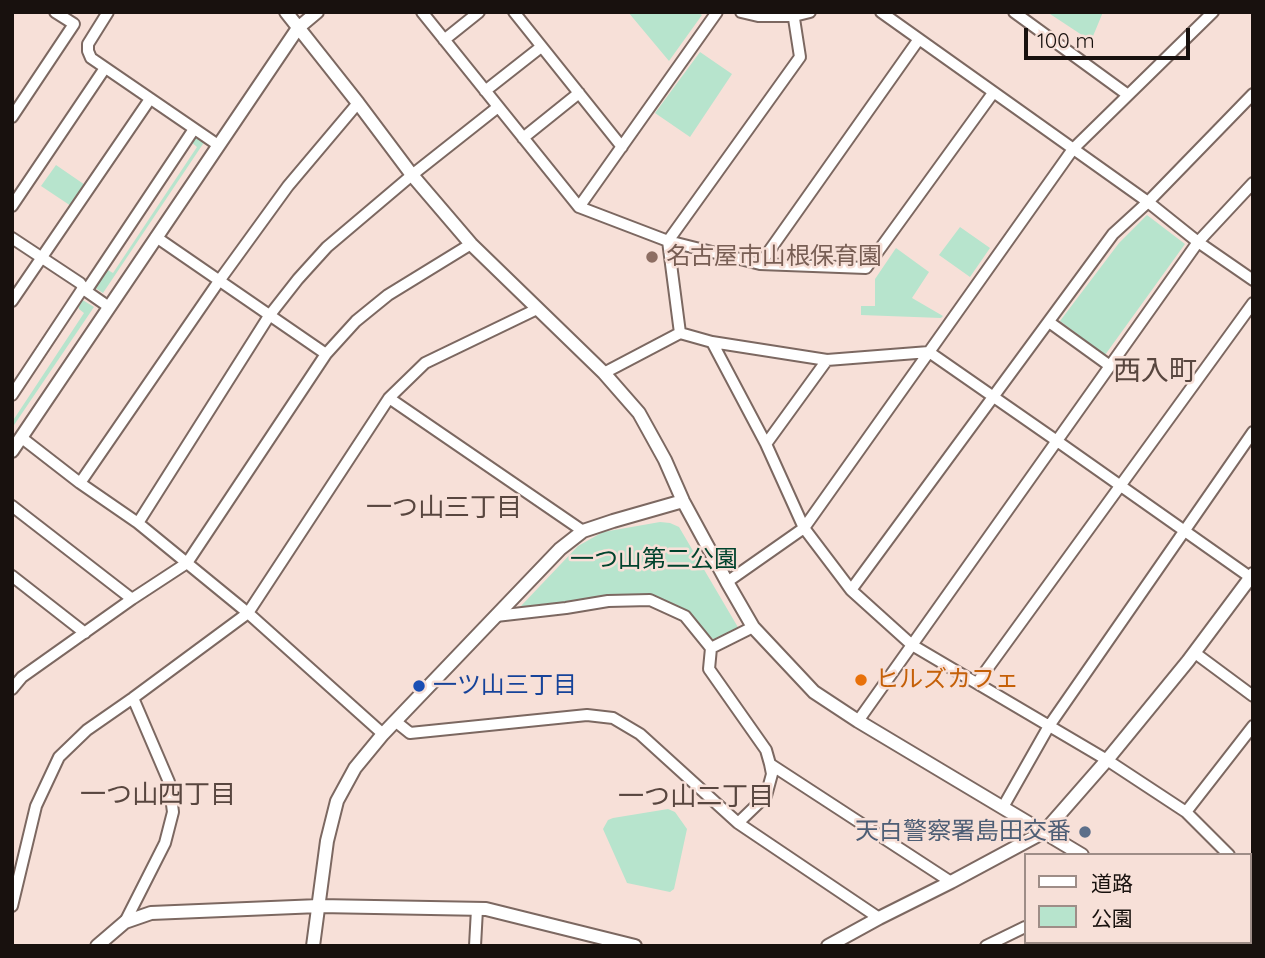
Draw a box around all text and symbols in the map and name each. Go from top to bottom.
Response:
scale bar [1027,14,1193,58]
text: 100 m [1037,27,1095,53]
place label: 名古屋市山根保育園 [666,243,882,271]
marker: 名古屋市山根保育園 [644,249,660,265]
district label: 西入町 [1113,355,1197,389]
district label: 一つ山三丁目 [366,492,522,524]
park label: 一つ山第二公園 [570,546,738,574]
place label: ヒルズカフェ [875,666,1019,694]
place label: 一ツ山三丁目 [433,672,577,700]
marker: ヒルズカフェ [853,672,869,688]
marker: 一ツ山三丁目 [411,678,427,694]
district label: 一つ山四丁目 [80,779,236,811]
district label: 一つ山二丁目 [618,781,774,813]
place label: 天白警察署島田交番 [855,818,1071,846]
marker: 天白警察署島田交番 [1077,824,1093,840]
legend [1024,853,1251,944]
text: 道路 [1091,870,1133,896]
text: 公園 [1091,905,1133,931]

